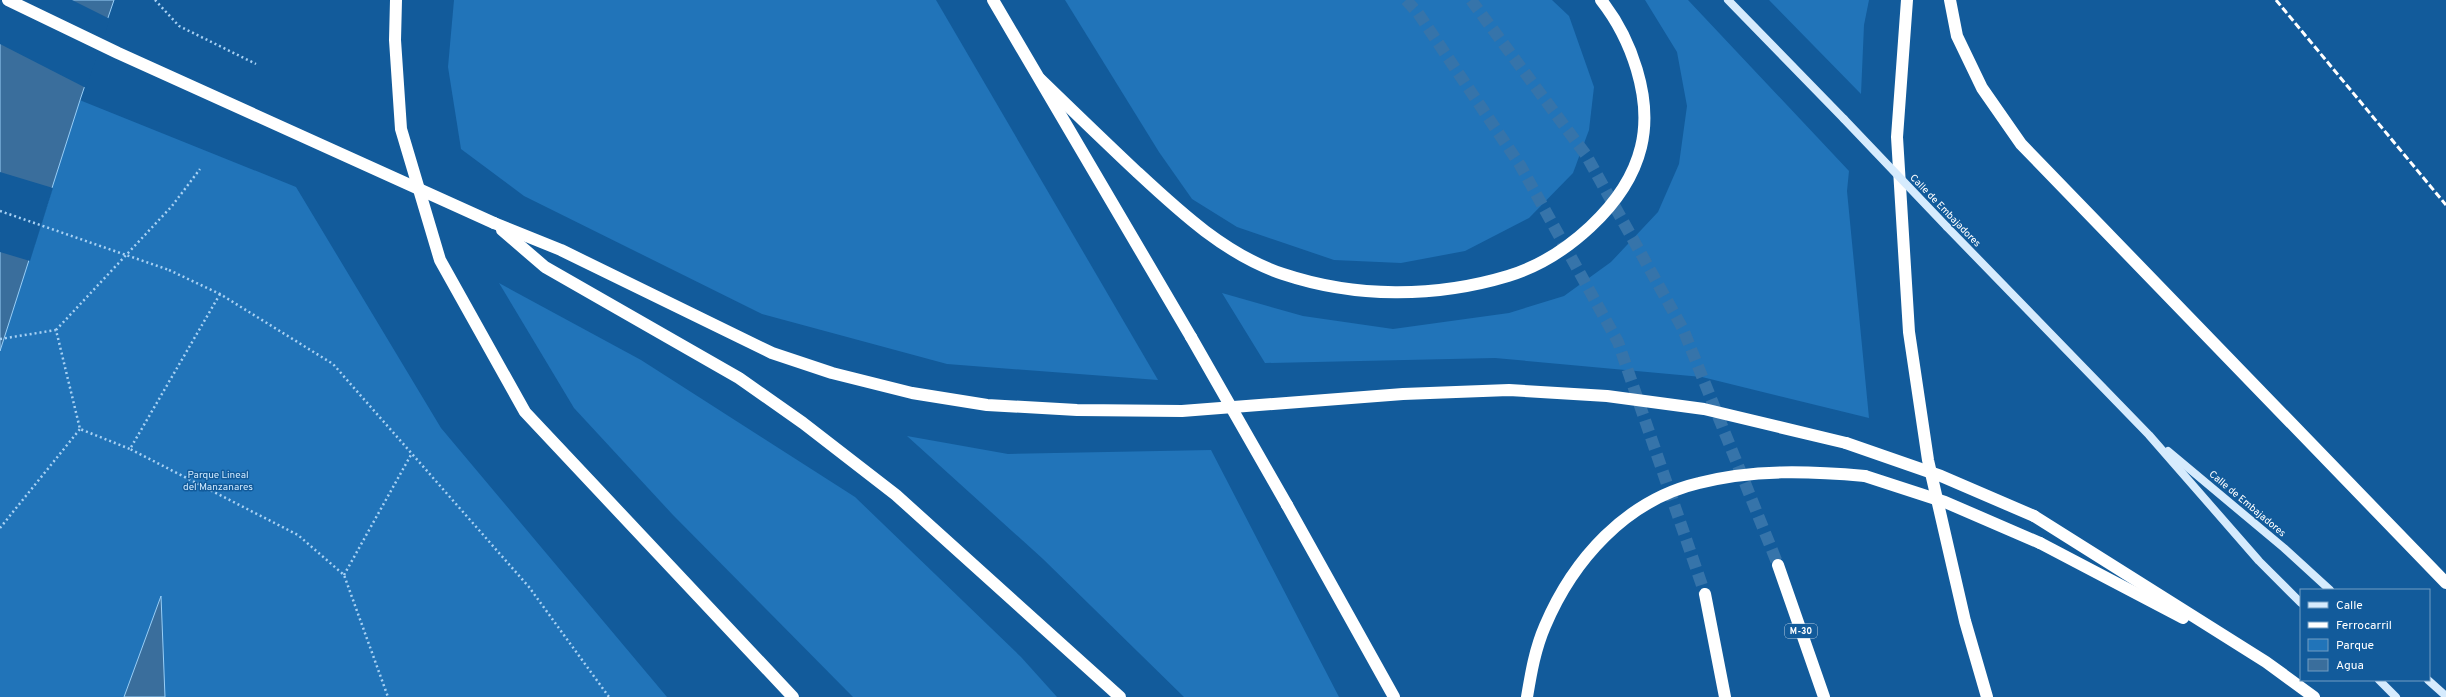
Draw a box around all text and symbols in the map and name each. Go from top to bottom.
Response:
street label: Calle de Embajadores [1907,172,1983,250]
street label: Calle de Embajadores [2206,468,2288,540]
park label: Parque Lineal del Manzanares [183,469,253,494]
legend [2300,589,2430,681]
text: Calle [2336,598,2363,614]
text: Ferrocarril [2336,618,2392,634]
road number: M-30 [1785,624,1817,638]
text: Parque [2336,638,2374,654]
text: Agua [2336,658,2364,674]

